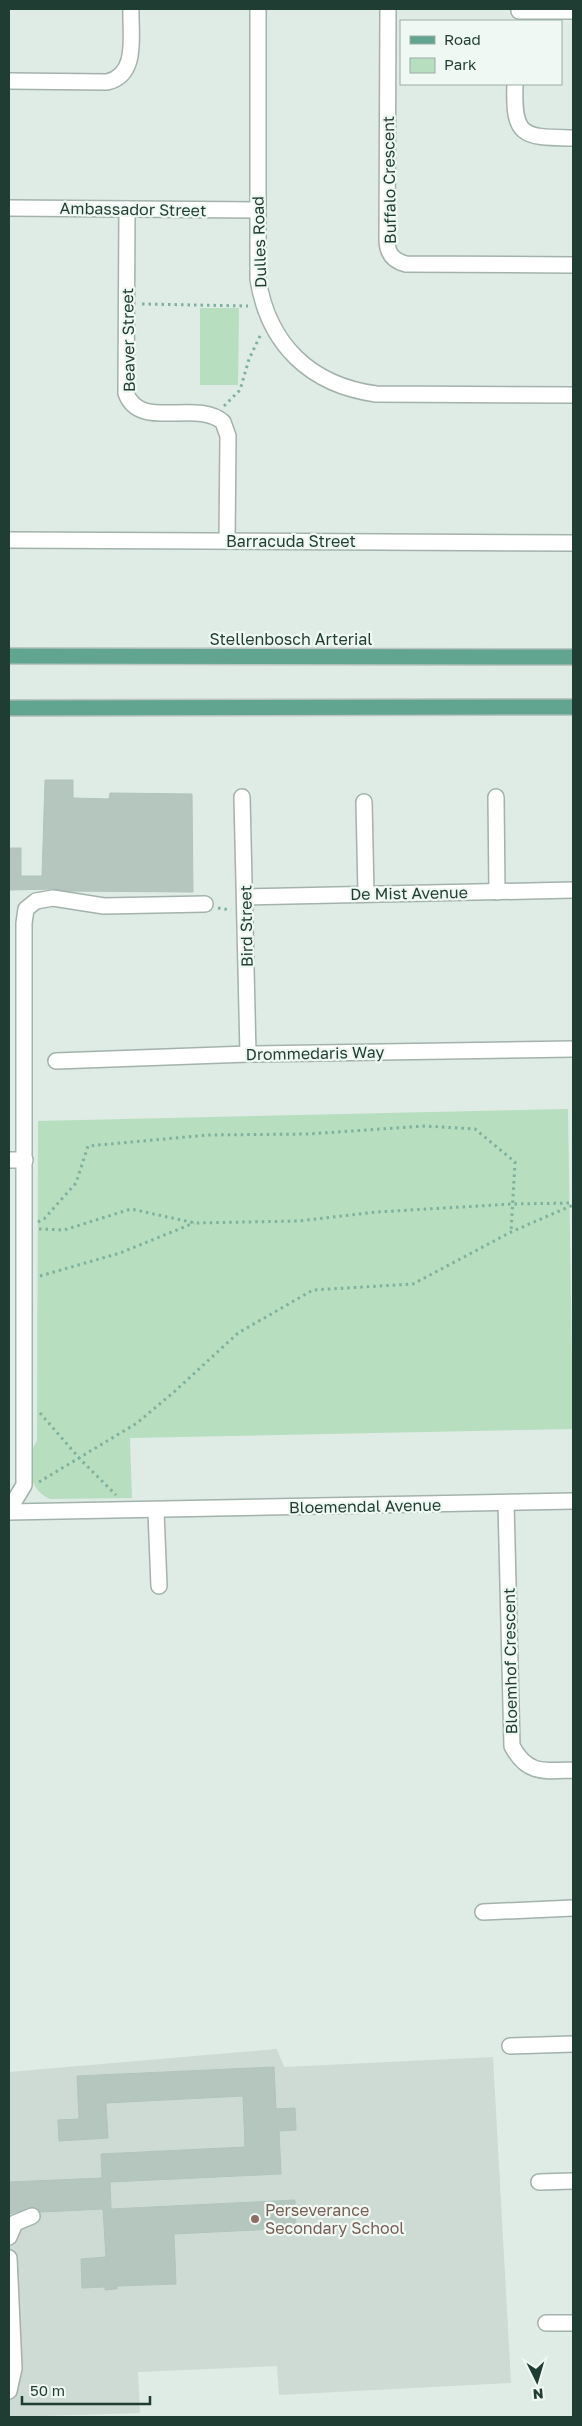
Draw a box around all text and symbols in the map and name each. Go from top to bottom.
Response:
legend [400,20,562,85]
text: Road [444,30,481,48]
text: Park [444,55,477,73]
street label: Buffalo Crescent [378,116,400,244]
street label: Dulles Road [247,196,271,288]
street label: Ambassador Street [59,198,207,220]
street label: Beaver Street [117,288,139,392]
street label: Barracuda Street [226,531,356,551]
street label: Stellenbosch Arterial [210,629,372,649]
street label: De Mist Avenue [350,882,468,904]
street label: Bird Street [235,885,257,967]
street label: Drommedaris Way [245,1042,385,1064]
street label: Bloemendal Avenue [289,1495,441,1517]
street label: Bloemhof Crescent [499,1588,521,1734]
place label: Perseverance Secondary School [265,2200,404,2238]
marker: Perseverance Secondary School [249,2213,261,2225]
north arrow [512,2356,562,2406]
scale bar [22,2374,150,2406]
text: 50 m [30,2381,65,2399]
text: N [532,2386,544,2403]

